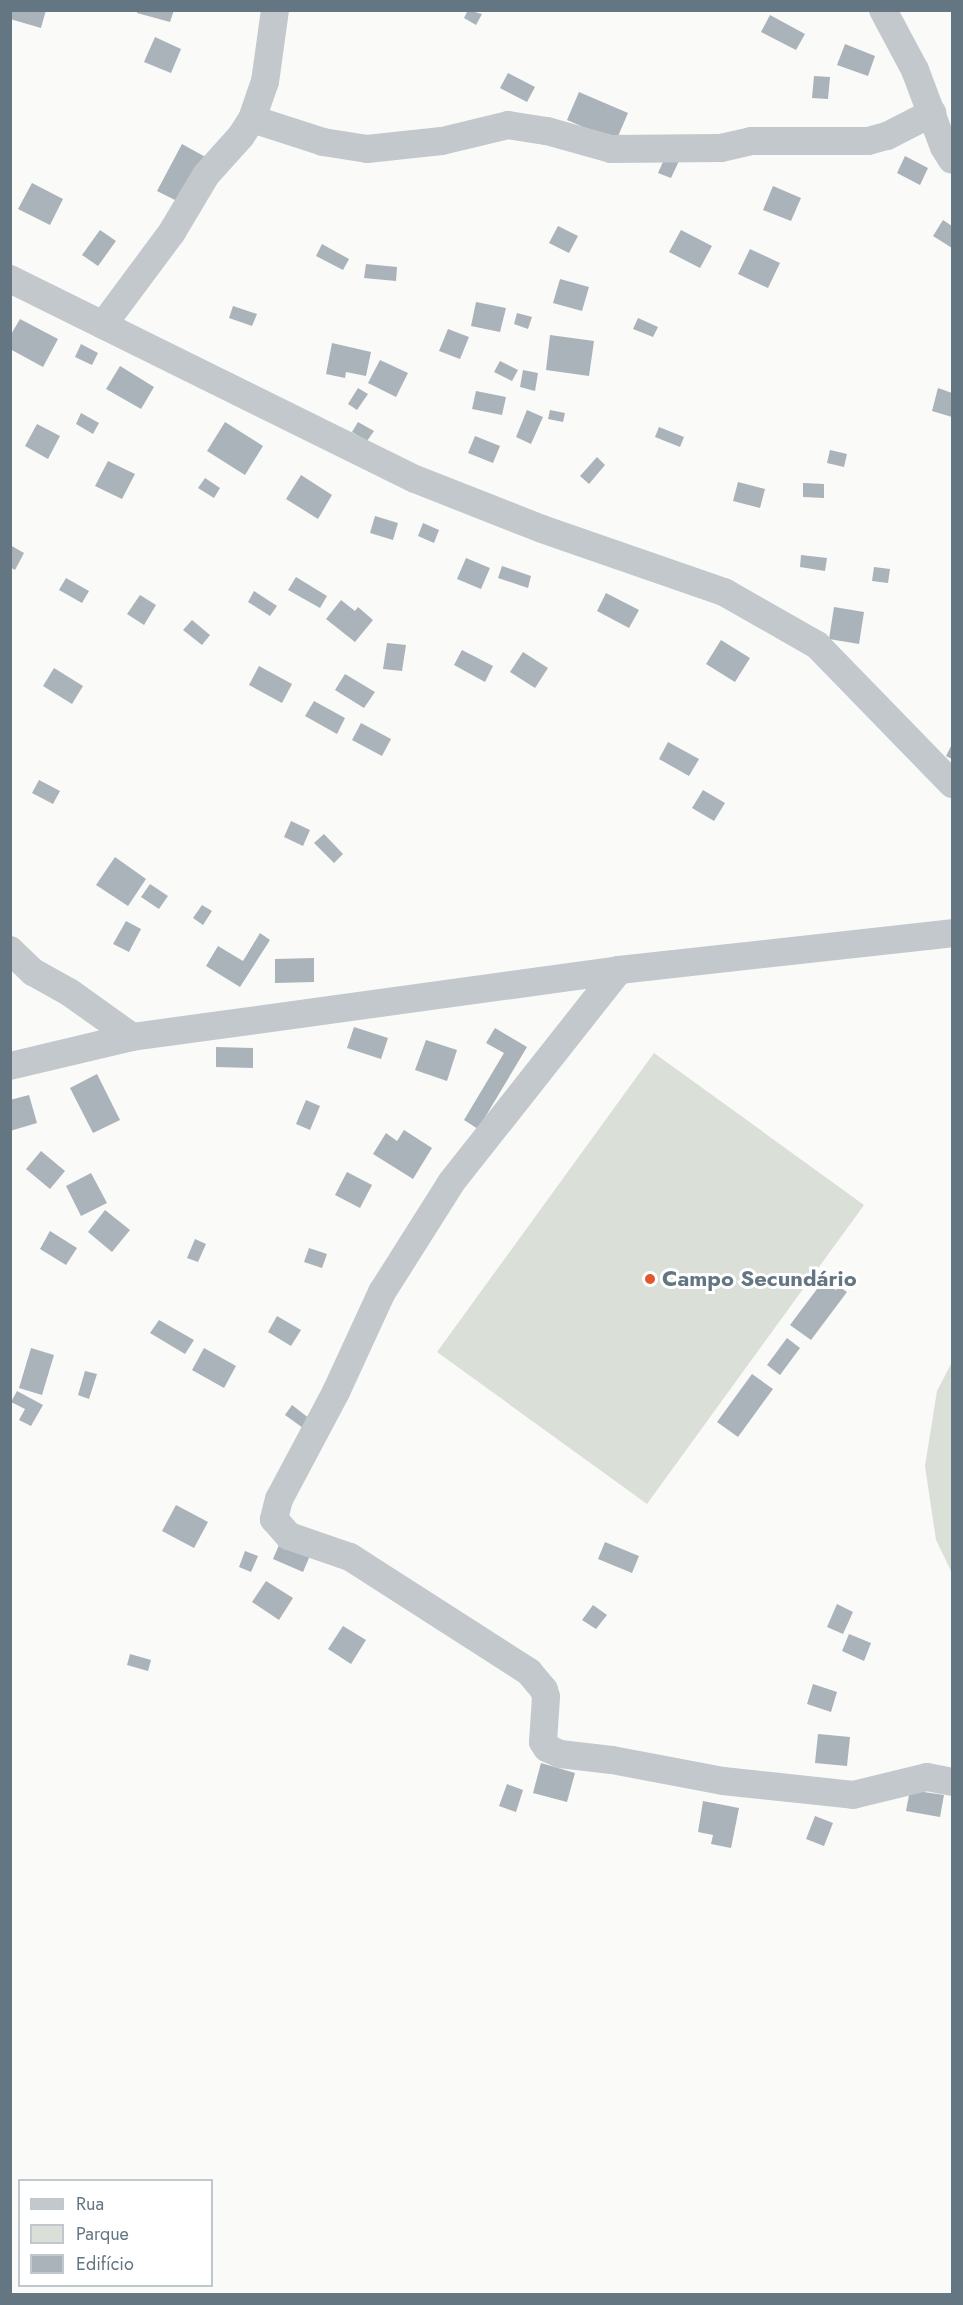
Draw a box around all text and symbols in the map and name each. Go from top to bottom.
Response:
place label: Campo Secundário [662,1266,857,1292]
marker: Campo Secundário [643,1272,657,1286]
legend [18,2179,213,2287]
text: Rua [76,2191,104,2217]
text: Parque [76,2221,129,2247]
text: Edifício [76,2251,134,2277]

